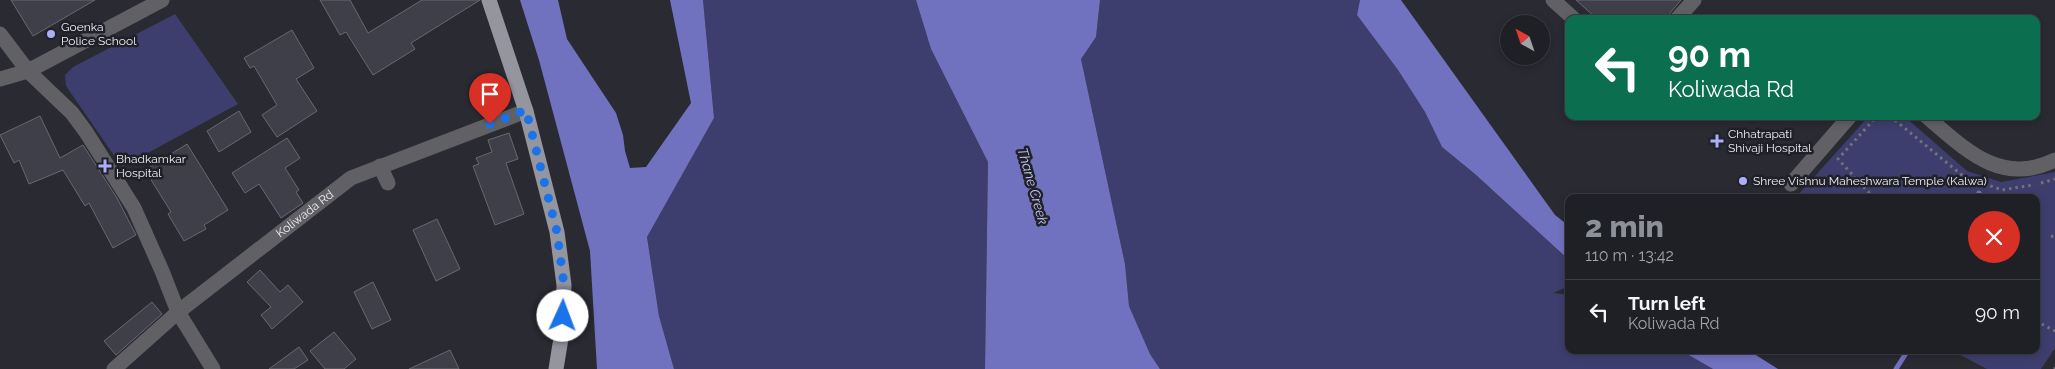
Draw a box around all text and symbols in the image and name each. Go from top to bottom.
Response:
north arrow [1500,15,1550,65]
map controls [1500,15,1550,65]
place label: Goenka Police School [61,20,137,48]
marker: Goenka Police School [45,28,57,40]
text: 90 m [1668,34,1751,75]
icon: left [1585,35,1650,100]
pin [469,73,511,124]
text: Koliwada Rd [1668,76,1794,102]
icon: arrive [476,80,504,108]
place label: Chhatrapati Shivaji Hospital [1728,127,1812,155]
marker: Chhatrapati Shivaji Hospital [1710,134,1724,148]
water label: Thane Creek [1014,146,1052,227]
place label: Bhadkamkar Hospital [116,152,187,180]
marker: Bhadkamkar Hospital [98,159,112,173]
place label: Shree Vishnu Maheshwara Temple (Kalwa) [1753,174,1987,188]
marker: Shree Vishnu Maheshwara Temple (Kalwa) [1737,175,1749,187]
street label: Koliwada Rd [273,187,336,240]
text: 2 min [1585,209,1664,244]
button: close [1968,211,2020,263]
text: 110 m · 13:42 [1585,246,1674,265]
position arrow [536,289,588,341]
text: Turn left [1628,292,1705,314]
icon: left [1585,298,1613,326]
text: 90 m [1975,301,2020,323]
text: Koliwada Rd [1628,314,1720,333]

